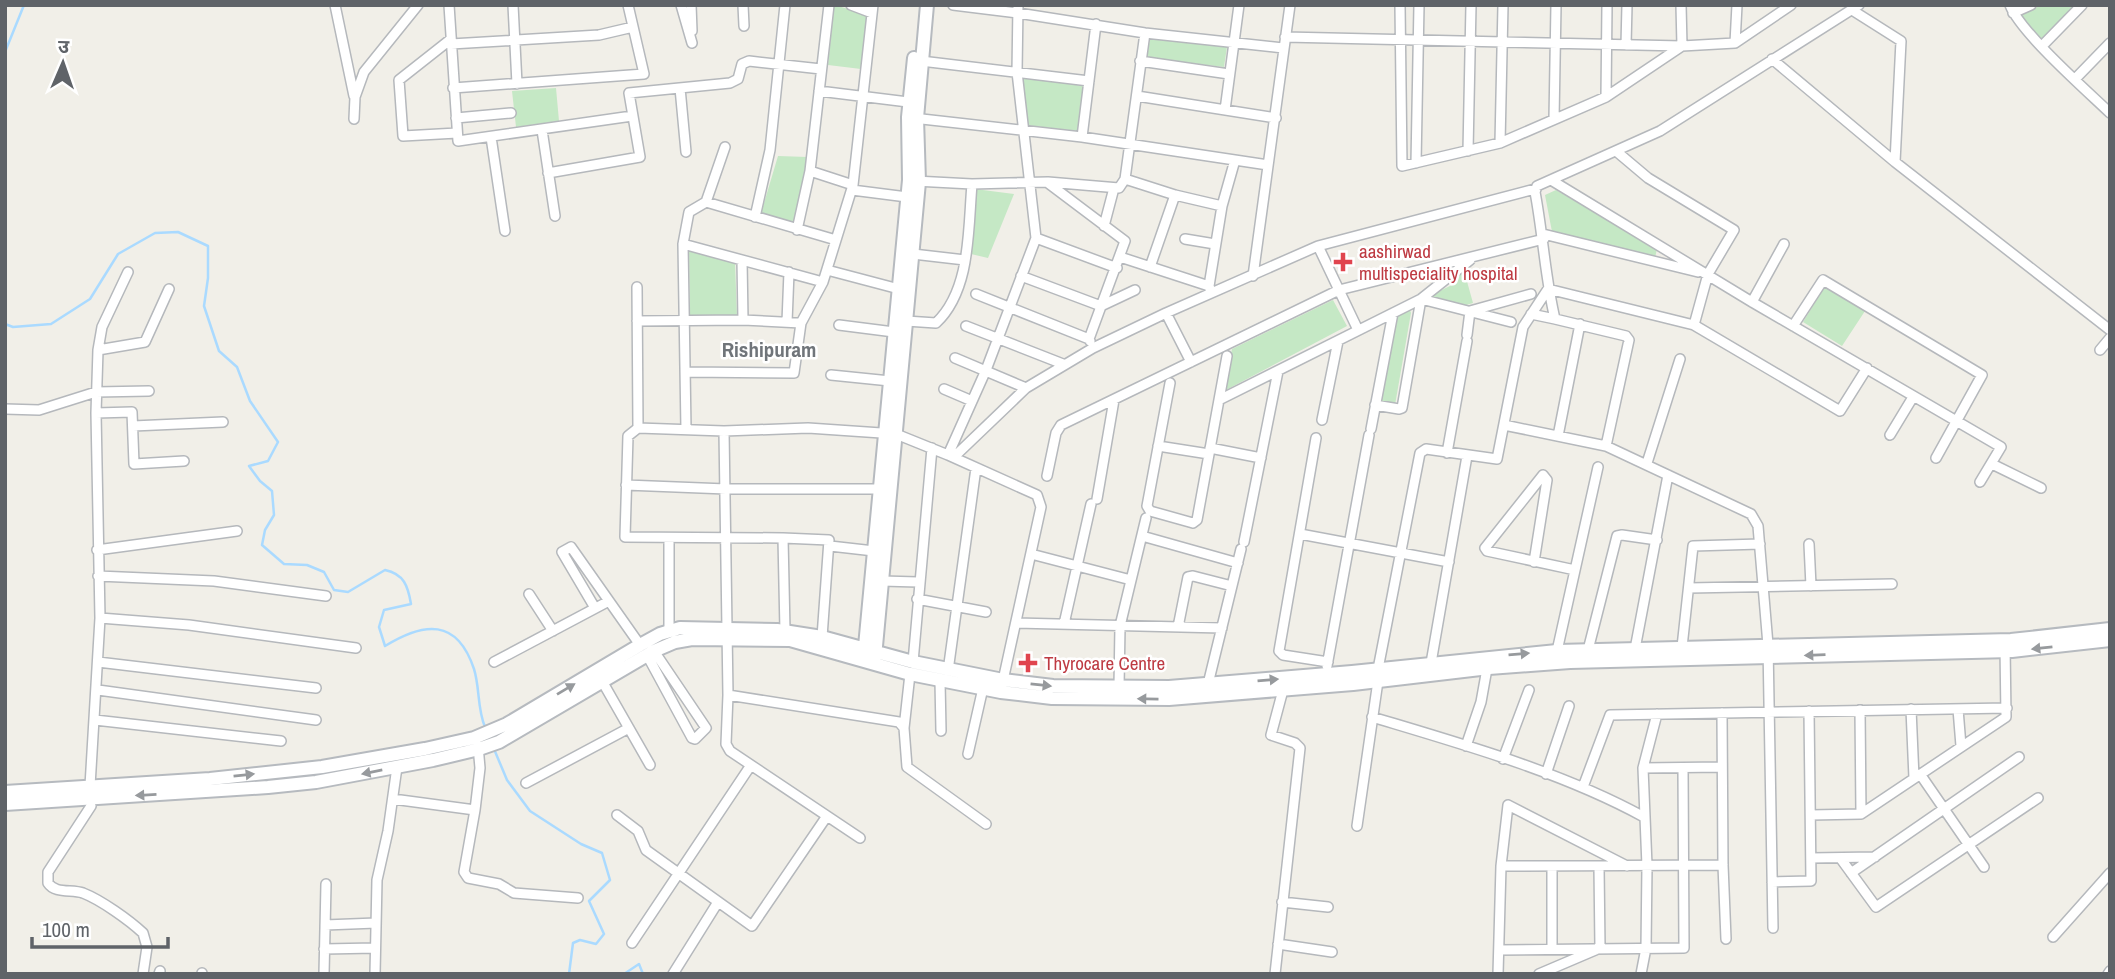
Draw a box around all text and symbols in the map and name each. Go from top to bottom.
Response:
north arrow [28,28,98,98]
text: उ [58,33,70,59]
place label: aashirwad multispeciality hospital [1359,238,1517,286]
marker: aashirwad multispeciality hospital [1333,252,1353,272]
district label: Rishipuram [722,335,816,364]
one-way arrow [2031,642,2053,653]
one-way arrow [1508,648,1530,659]
place label: Thyrocare Centre [1044,650,1165,676]
one-way arrow [1803,650,1825,661]
marker: Thyrocare Centre [1018,653,1038,673]
one-way arrow [1257,674,1279,685]
one-way arrow [1030,679,1052,690]
one-way arrow [556,682,575,695]
one-way arrow [1137,693,1159,704]
one-way arrow [361,767,383,778]
one-way arrow [234,769,256,780]
one-way arrow [134,790,156,801]
scale bar [32,906,168,950]
text: 100 m [42,915,90,944]

